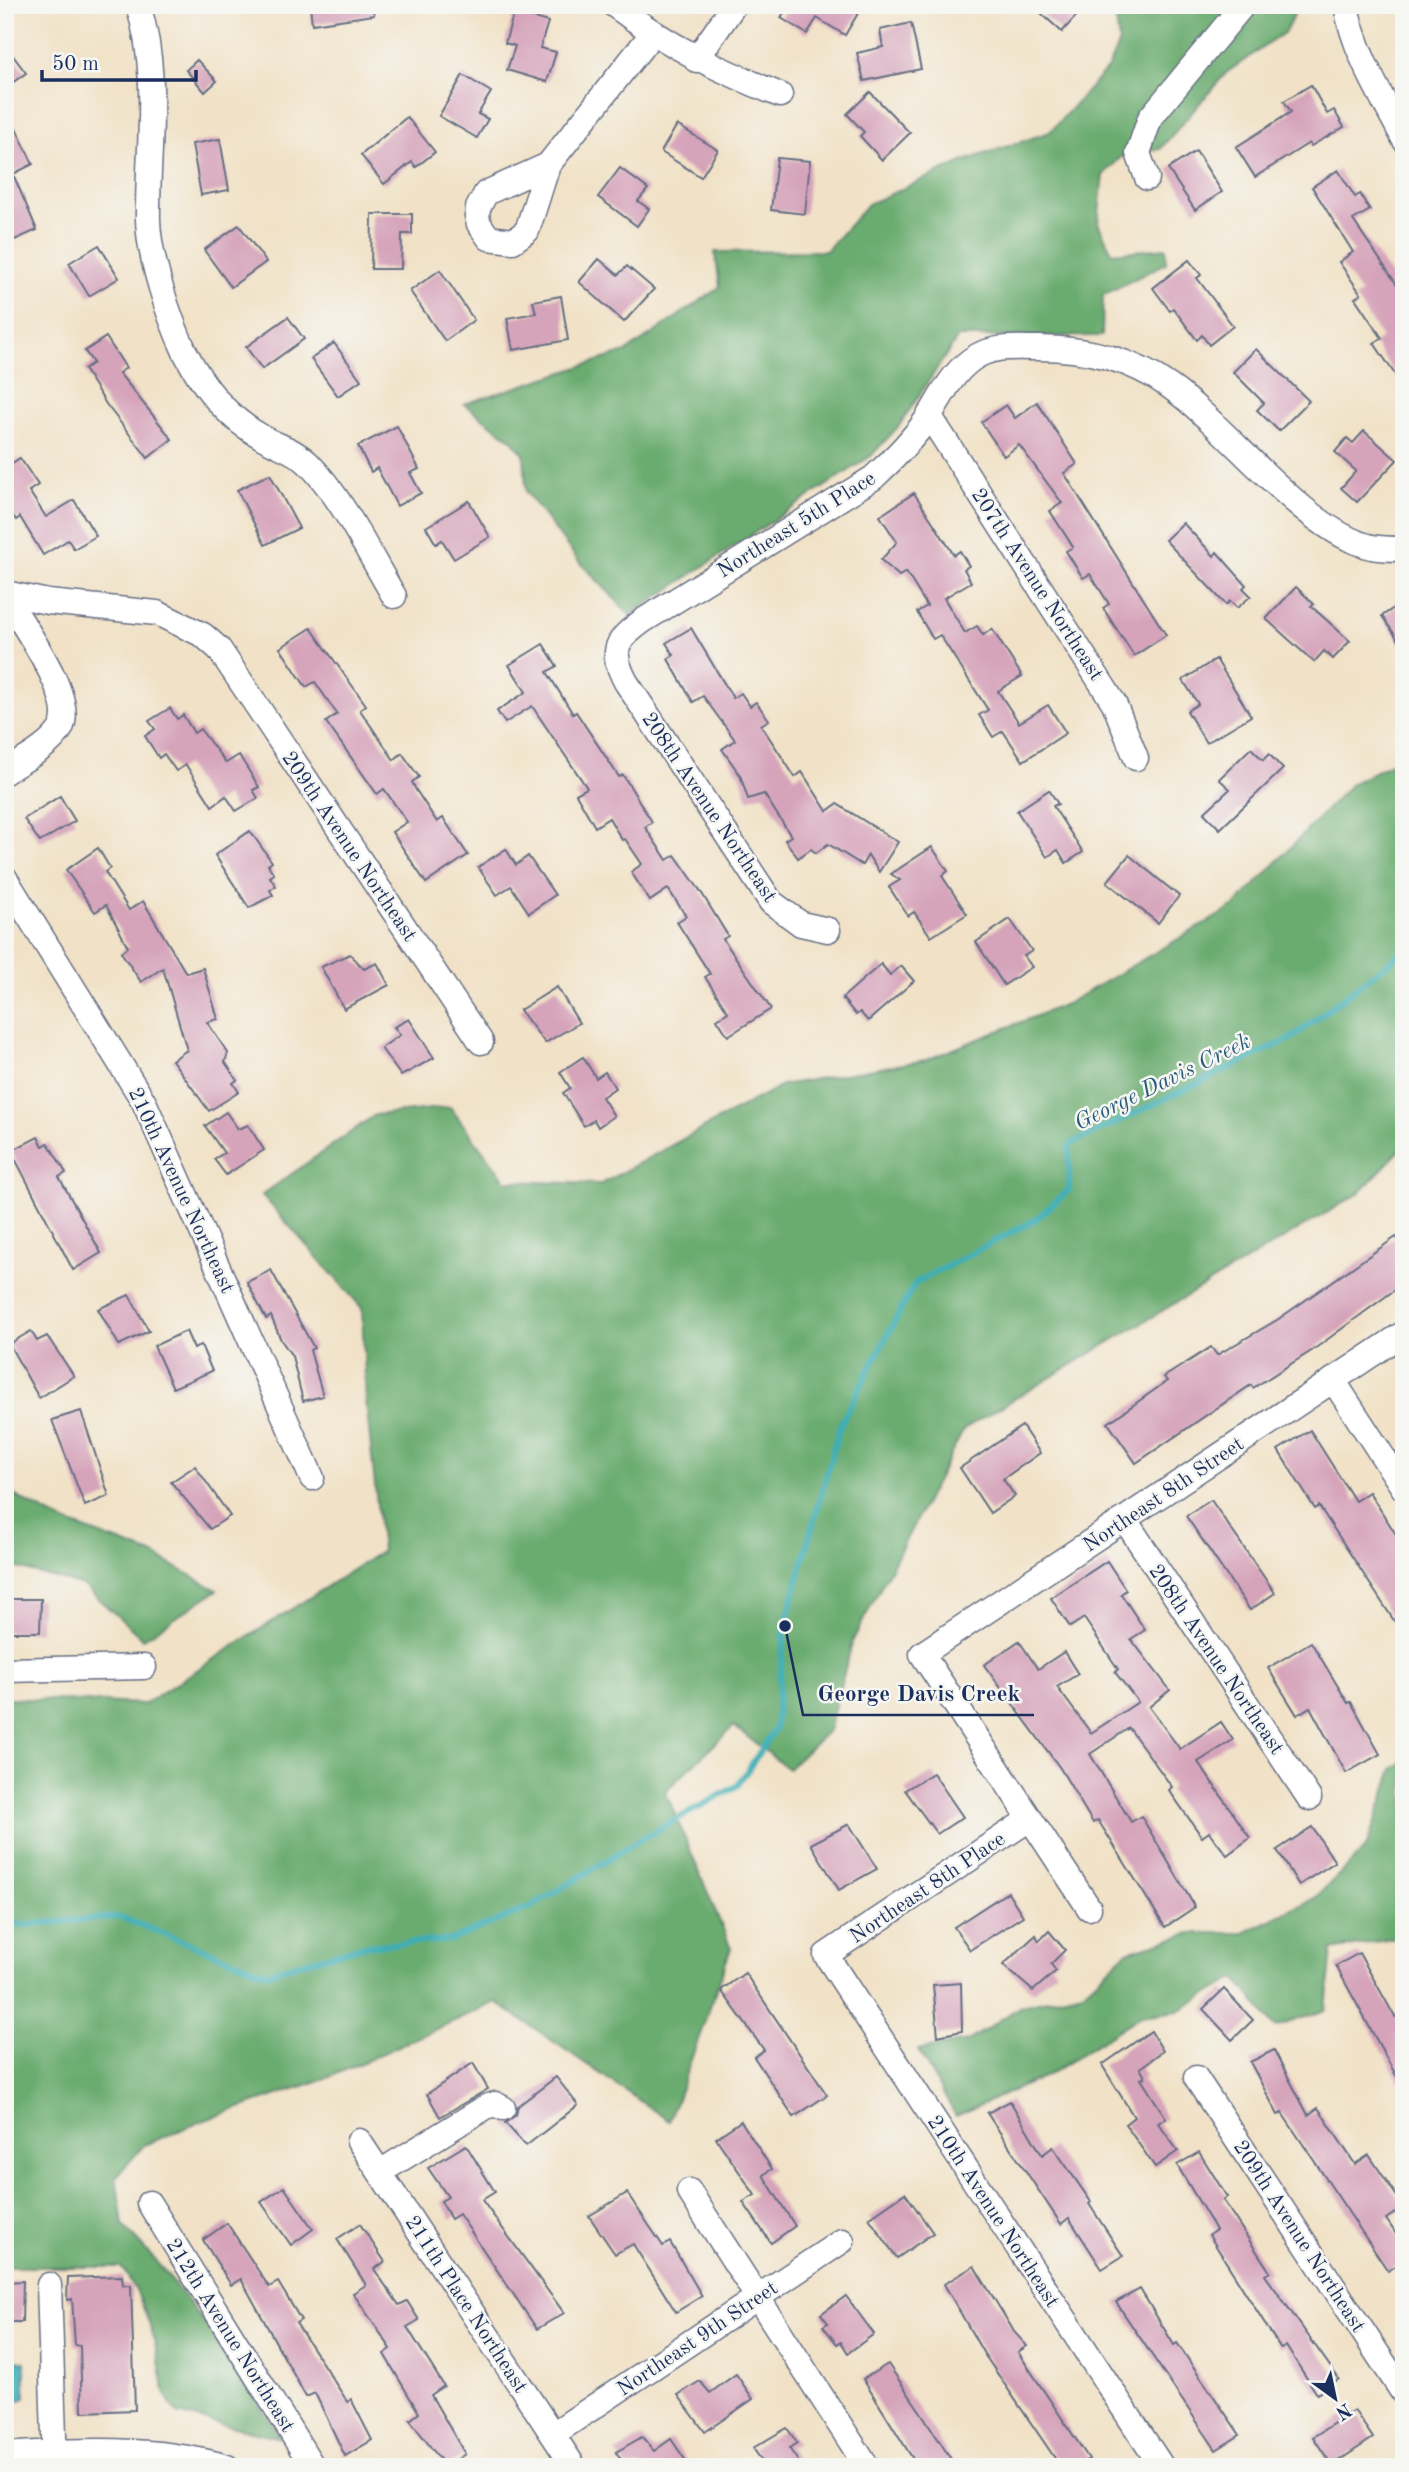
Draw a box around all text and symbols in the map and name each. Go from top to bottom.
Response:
scale bar [42,38,196,82]
text: 50 m [52,54,99,75]
street label: Northeast 5th Place [714,468,880,582]
street label: 207th Avenue Northeast [967,485,1107,685]
street label: 208th Avenue Northeast [637,709,780,907]
street label: 209th Avenue Northeast [277,748,420,946]
water label: George Davis Creek [1071,1030,1255,1136]
street label: 210th Avenue Northeast [124,1085,238,1297]
street label: Northeast 8th Street [1080,1434,1248,1557]
street label: 208th Avenue Northeast [1144,1561,1287,1759]
callout: George Davis Creek [803,1671,1034,1715]
text: George Davis Creek [818,1683,1020,1706]
street label: Northeast 8th Place [846,1829,1009,1948]
street label: 210th Avenue Northeast [923,2112,1063,2312]
street label: 209th Avenue Northeast [1229,2137,1369,2337]
street label: 211th Place Northeast [401,2212,531,2397]
street label: 212th Avenue Northeast [161,2235,298,2436]
street label: Northeast 9th Street [614,2278,782,2401]
north arrow [1300,2364,1370,2434]
text: N [1331,2398,1354,2422]

